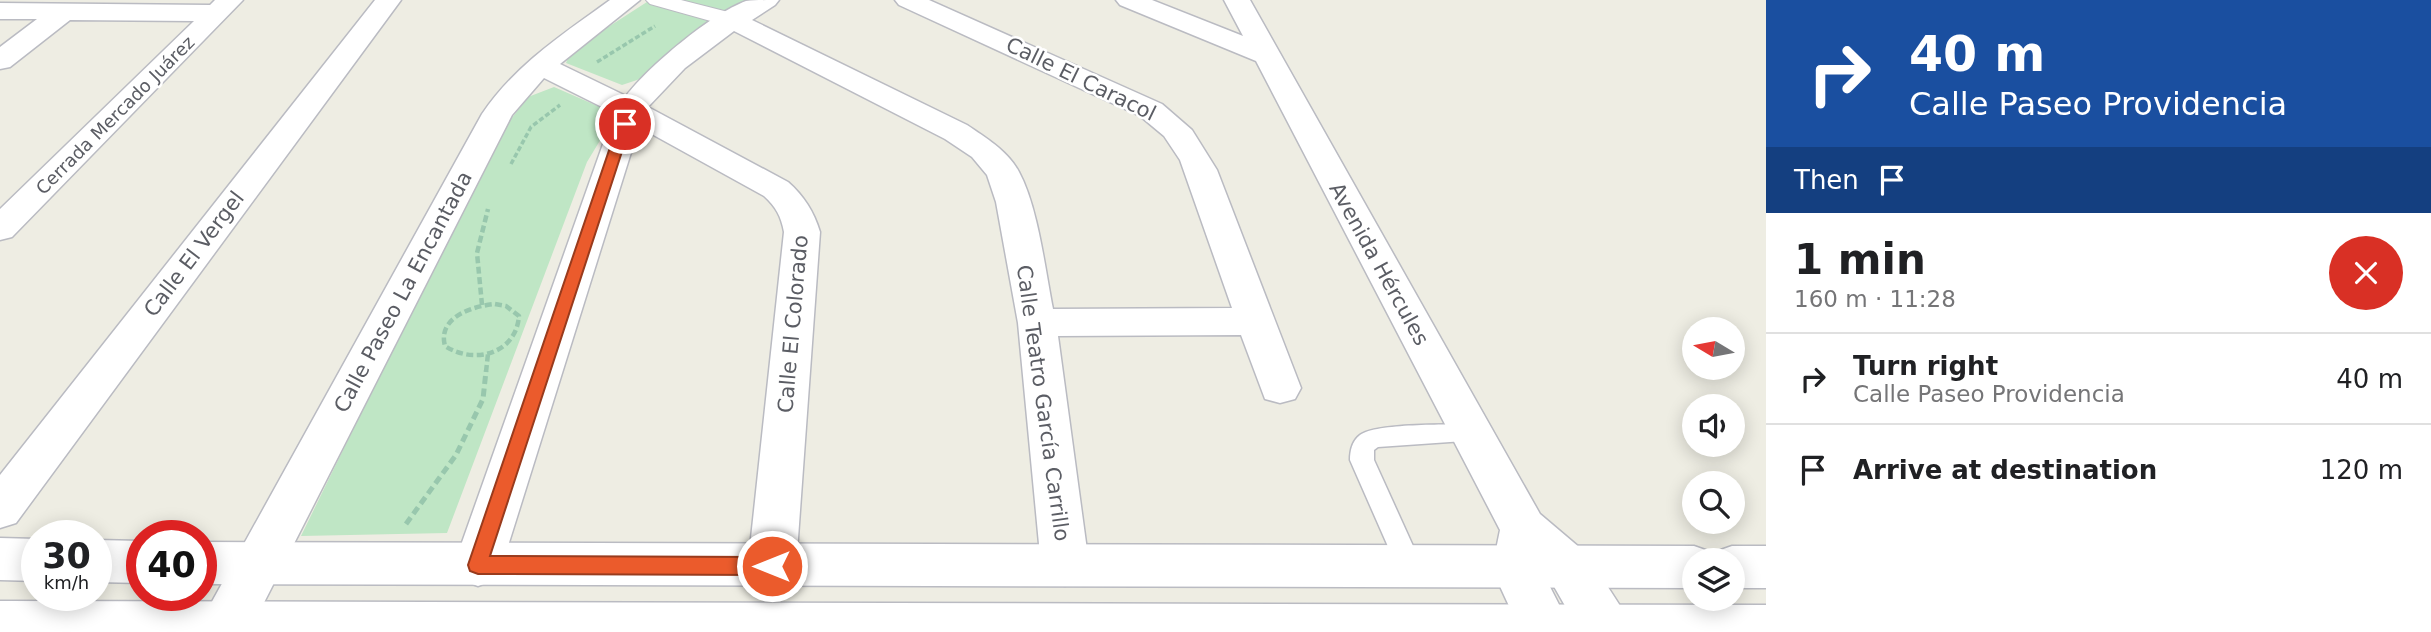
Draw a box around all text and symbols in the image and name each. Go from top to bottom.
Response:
text: 40 m [1909,26,2045,83]
icon: right [1794,28,1885,119]
street label: Cerrada Mercado Juárez [31,31,199,199]
street label: Calle El Caracol [1002,32,1160,126]
text: Calle Paseo Providencia [1909,85,2287,123]
pin [595,94,655,154]
icon: arrive [606,105,644,143]
icon: arrive [1873,161,1911,199]
text: Then [1794,165,1859,195]
street label: Calle Paseo La Encantada [329,167,477,417]
street label: Avenida Hércules [1324,179,1434,349]
street label: Calle El Vergel [139,187,249,321]
street label: Calle El Colorado [773,234,813,414]
text: 1 min [1794,235,1926,284]
button: close [2329,236,2403,310]
street label: Calle Teatro García Carrillo [1012,263,1074,543]
text: 160 m · 11:28 [1794,286,1956,312]
north arrow [1682,317,1745,380]
map controls [1682,317,1745,611]
text: Turn right [1853,351,1998,381]
icon: right [1794,360,1832,398]
text: 40 m [2336,364,2403,394]
text: Calle Paseo Providencia [1853,381,2125,407]
button: sound [1682,394,1745,457]
icon: arrive [1794,451,1832,489]
text: Arrive at destination [1853,455,2157,485]
text: 120 m [2320,455,2403,485]
button: search [1682,471,1745,534]
speed limit sign: 40 [126,520,217,611]
position arrow [735,529,809,603]
text: 30 [42,536,91,576]
button: layers [1682,548,1745,611]
text: km/h [44,572,89,593]

